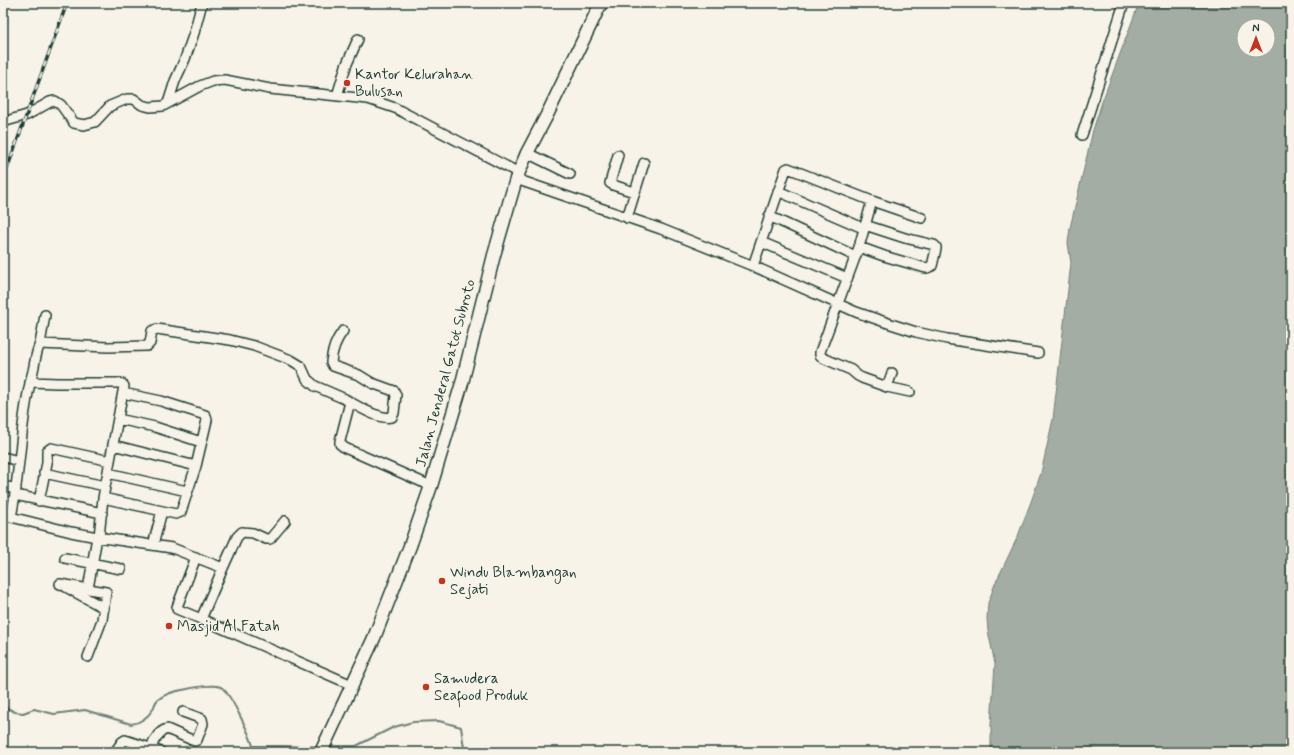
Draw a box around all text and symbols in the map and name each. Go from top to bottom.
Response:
north arrow [1236,18,1276,58]
text: N [1252,22,1260,36]
place label: Kantor Kelurahan Bulusan [355,65,474,102]
marker: Kantor Kelurahan Bulusan [342,78,352,88]
street label: Jalan Jenderal Gatot Subroto [411,277,481,469]
place label: Windu Blambangan Sejati [450,563,577,600]
marker: Windu Blambangan Sejati [437,576,447,586]
place label: Masjid Al Fatah [177,617,280,637]
marker: Masjid Al Fatah [164,621,174,631]
place label: Samudera Seafood Produk [434,669,529,708]
marker: Samudera Seafood Produk [421,682,431,692]

